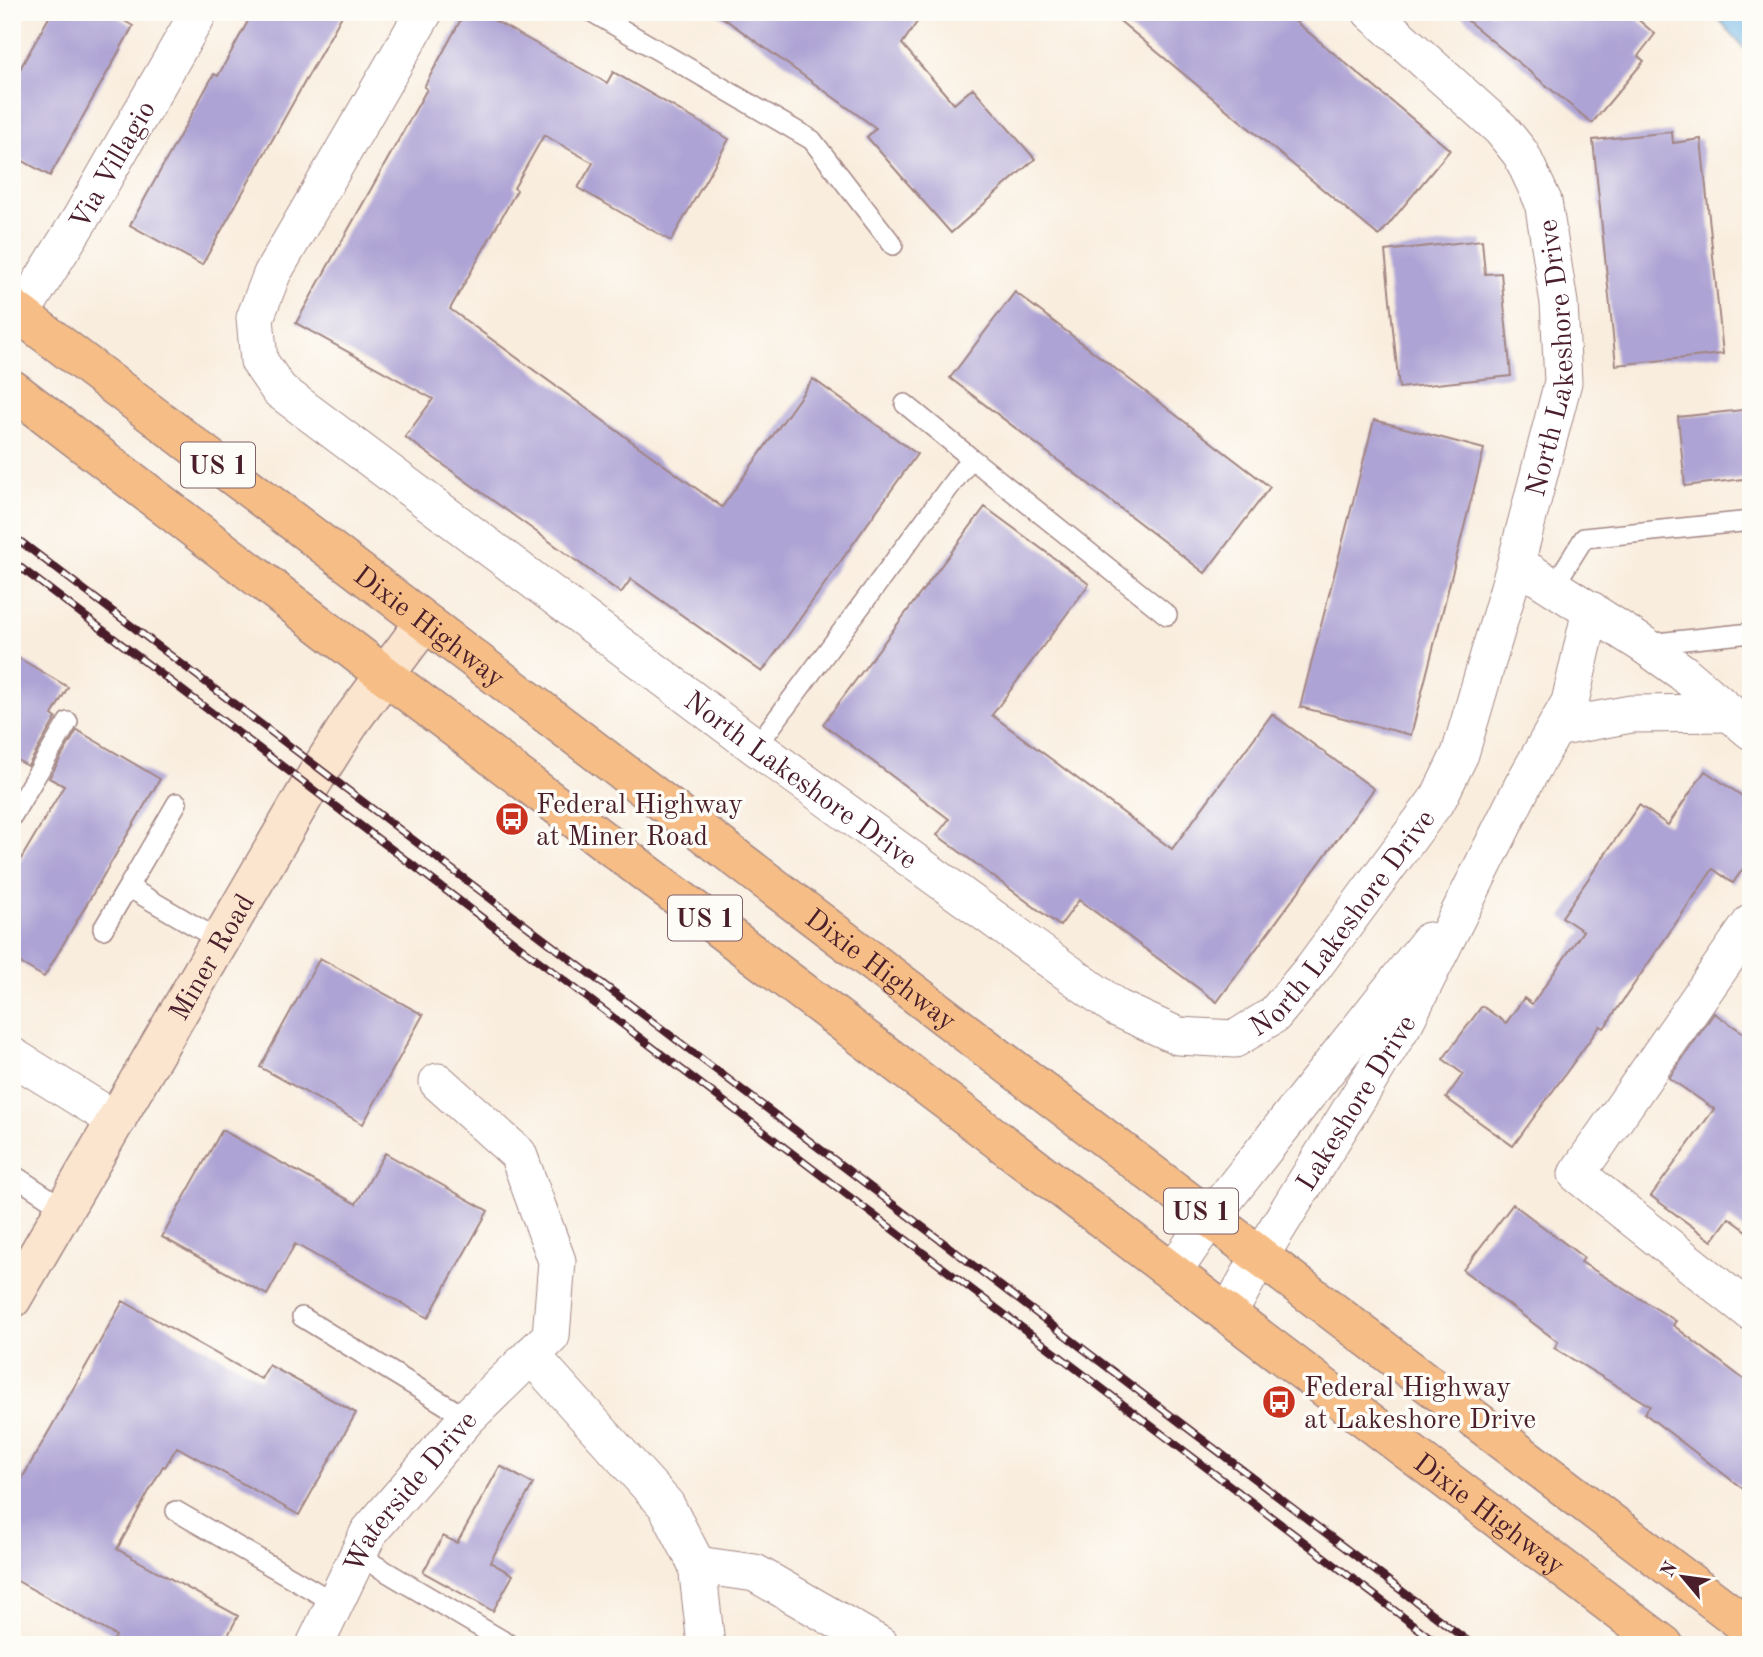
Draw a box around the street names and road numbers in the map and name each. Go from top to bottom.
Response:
street label: Via Villagio [66,97,162,235]
street label: North Lakeshore Drive [1523,217,1580,500]
road number: US 1 [181,442,255,488]
street label: Dixie Highway [348,562,509,694]
street label: North Lakeshore Drive [678,687,921,876]
street label: North Lakeshore Drive [1246,806,1441,1043]
street label: Miner Road [166,890,261,1026]
road number: US 1 [668,896,742,940]
street label: Dixie Highway [799,905,961,1037]
street label: Lakeshore Drive [1293,1011,1422,1197]
road number: US 1 [1164,1188,1238,1234]
street label: Waterside Drive [341,1407,483,1577]
street label: Dixie Highway [1408,1450,1569,1582]

